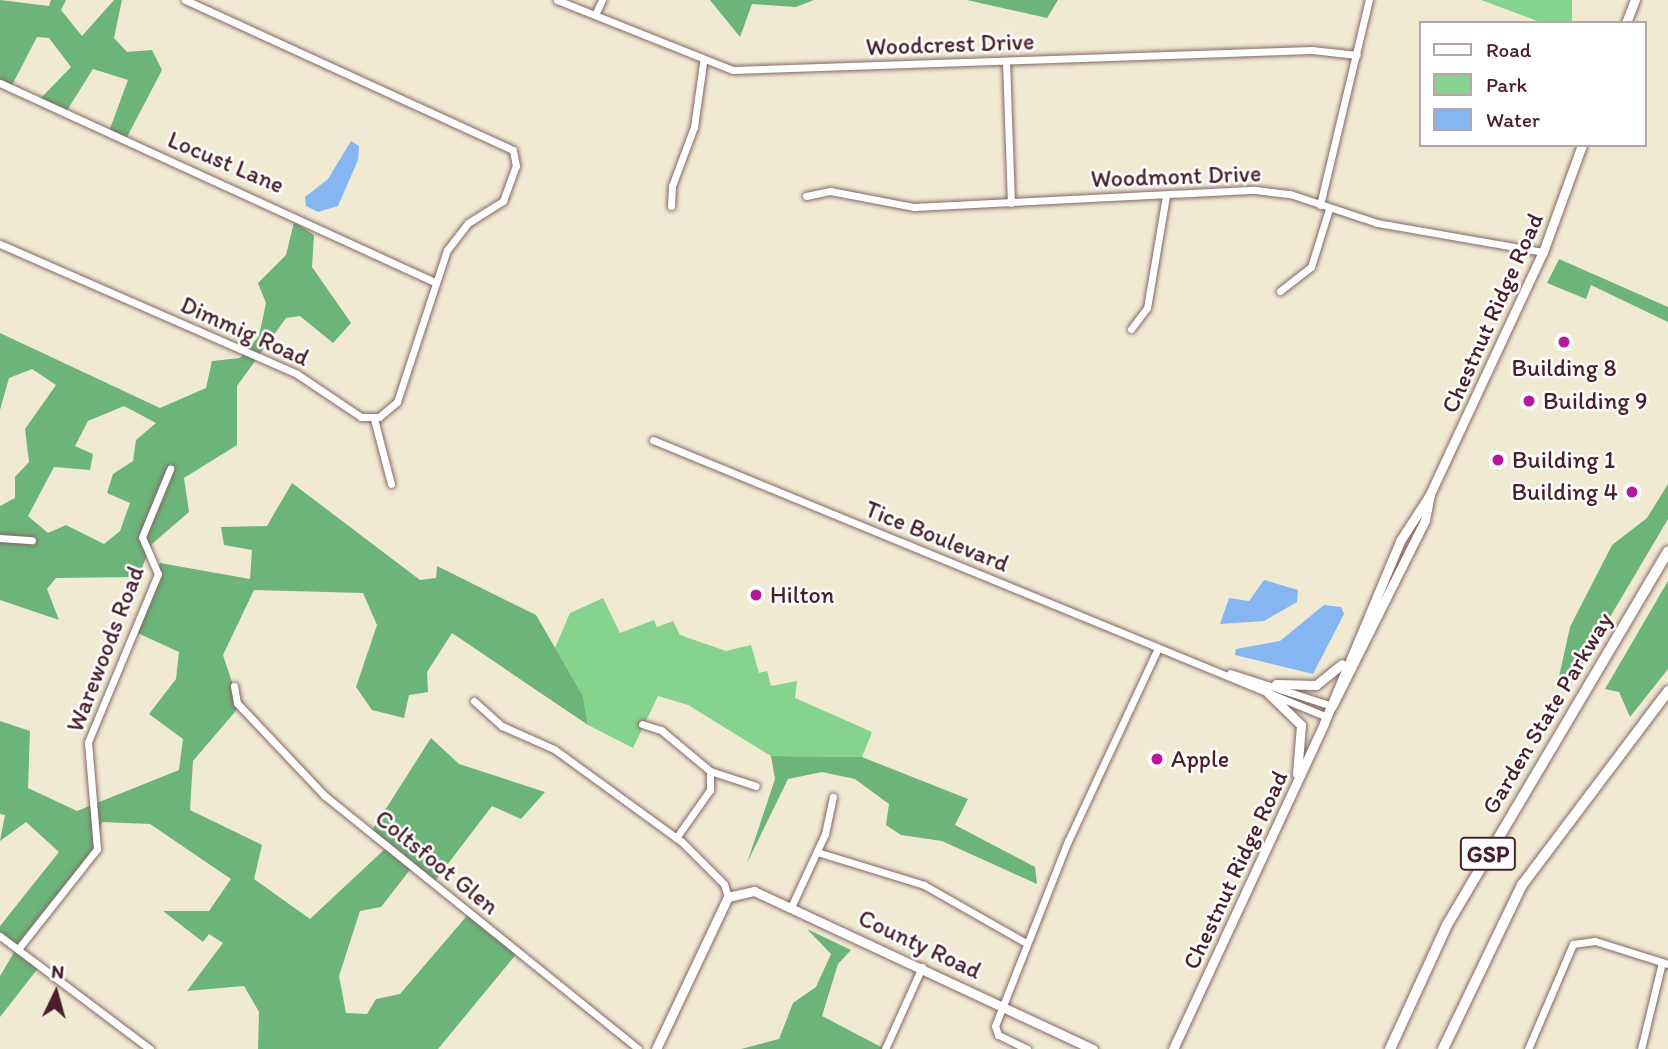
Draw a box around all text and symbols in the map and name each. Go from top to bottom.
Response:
legend [1420,21,1647,147]
street label: Woodcrest Drive [865,27,1035,61]
text: Road [1486,37,1531,62]
text: Park [1486,72,1527,97]
text: Water [1486,107,1540,132]
street label: Locust Lane [164,125,288,199]
street label: Woodmont Drive [1090,159,1262,193]
street label: Chestnut Ridge Road [1435,209,1549,417]
street label: Dimmig Road [177,290,313,372]
marker: Building 8 [1556,334,1572,350]
place label: Building 8 [1511,354,1617,382]
place label: Building 9 [1543,387,1648,415]
marker: Building 9 [1521,393,1537,409]
place label: Building 1 [1512,446,1615,474]
marker: Building 1 [1490,452,1506,468]
place label: Building 4 [1512,478,1618,506]
marker: Building 4 [1624,484,1640,500]
street label: Tice Boulevard [861,494,1013,578]
street label: Warewoods Road [60,562,150,736]
place label: Hilton [770,581,834,609]
marker: Hilton [748,587,764,603]
street label: Garden State Parkway [1476,607,1618,819]
place label: Apple [1171,745,1229,773]
marker: Apple [1149,751,1165,767]
street label: Chestnut Ridge Road [1176,766,1294,974]
street label: Coltsfoot Glen [370,804,504,920]
road number: GSP [1458,834,1518,874]
street label: County Road [854,903,986,985]
north arrow [21,958,91,1028]
text: N [50,960,65,984]

